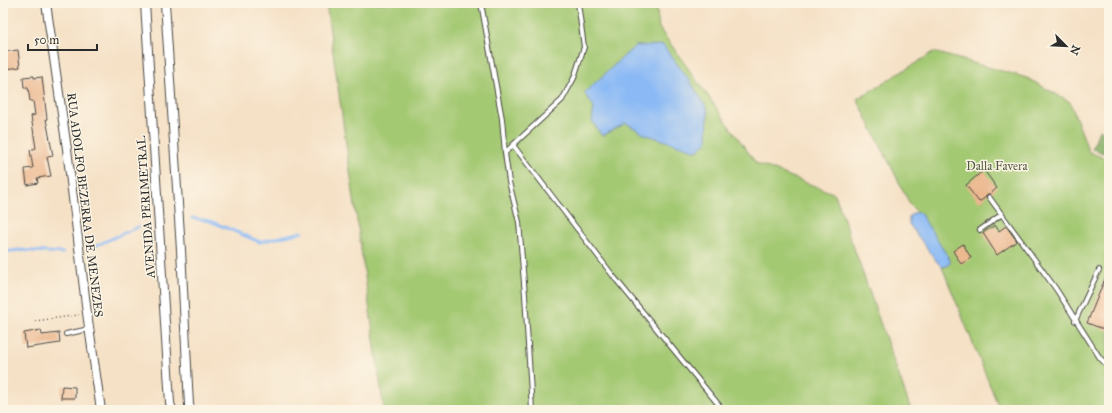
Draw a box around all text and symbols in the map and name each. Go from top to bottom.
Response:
scale bar [28,26,97,52]
north arrow [1046,26,1086,66]
text: 50 m [34,33,59,47]
text: N [1067,43,1083,57]
street label: RUA ADOLFO BEZERRA DE MENEZES [64,92,106,318]
street label: AVENIDA PERIMETRAL [134,135,158,280]
park label: Dalla Favera [966,159,1029,173]

